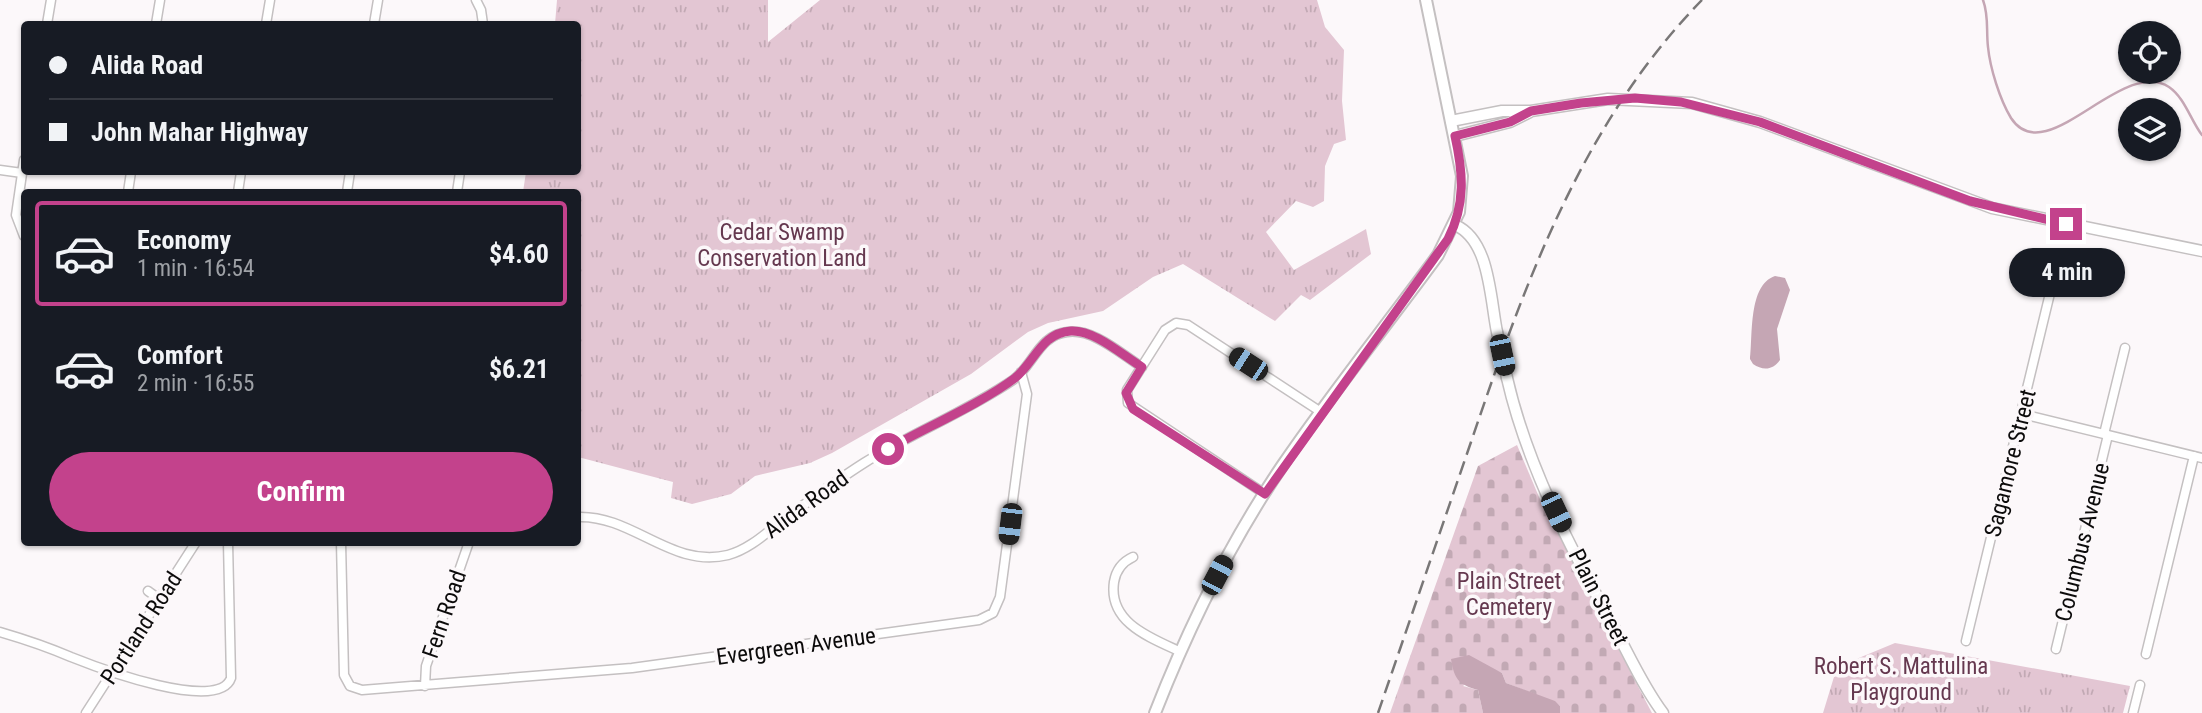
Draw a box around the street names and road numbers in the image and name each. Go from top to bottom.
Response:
street label: Sagamore Street [1979,387,2042,540]
street label: Columbus Avenue [2050,460,2115,624]
street label: Alida Road [759,465,854,544]
street label: Plain Street [1563,544,1634,650]
street label: Portland Road [95,567,188,690]
street label: Fern Road [417,567,472,662]
street label: Evergreen Avenue [715,622,878,671]

